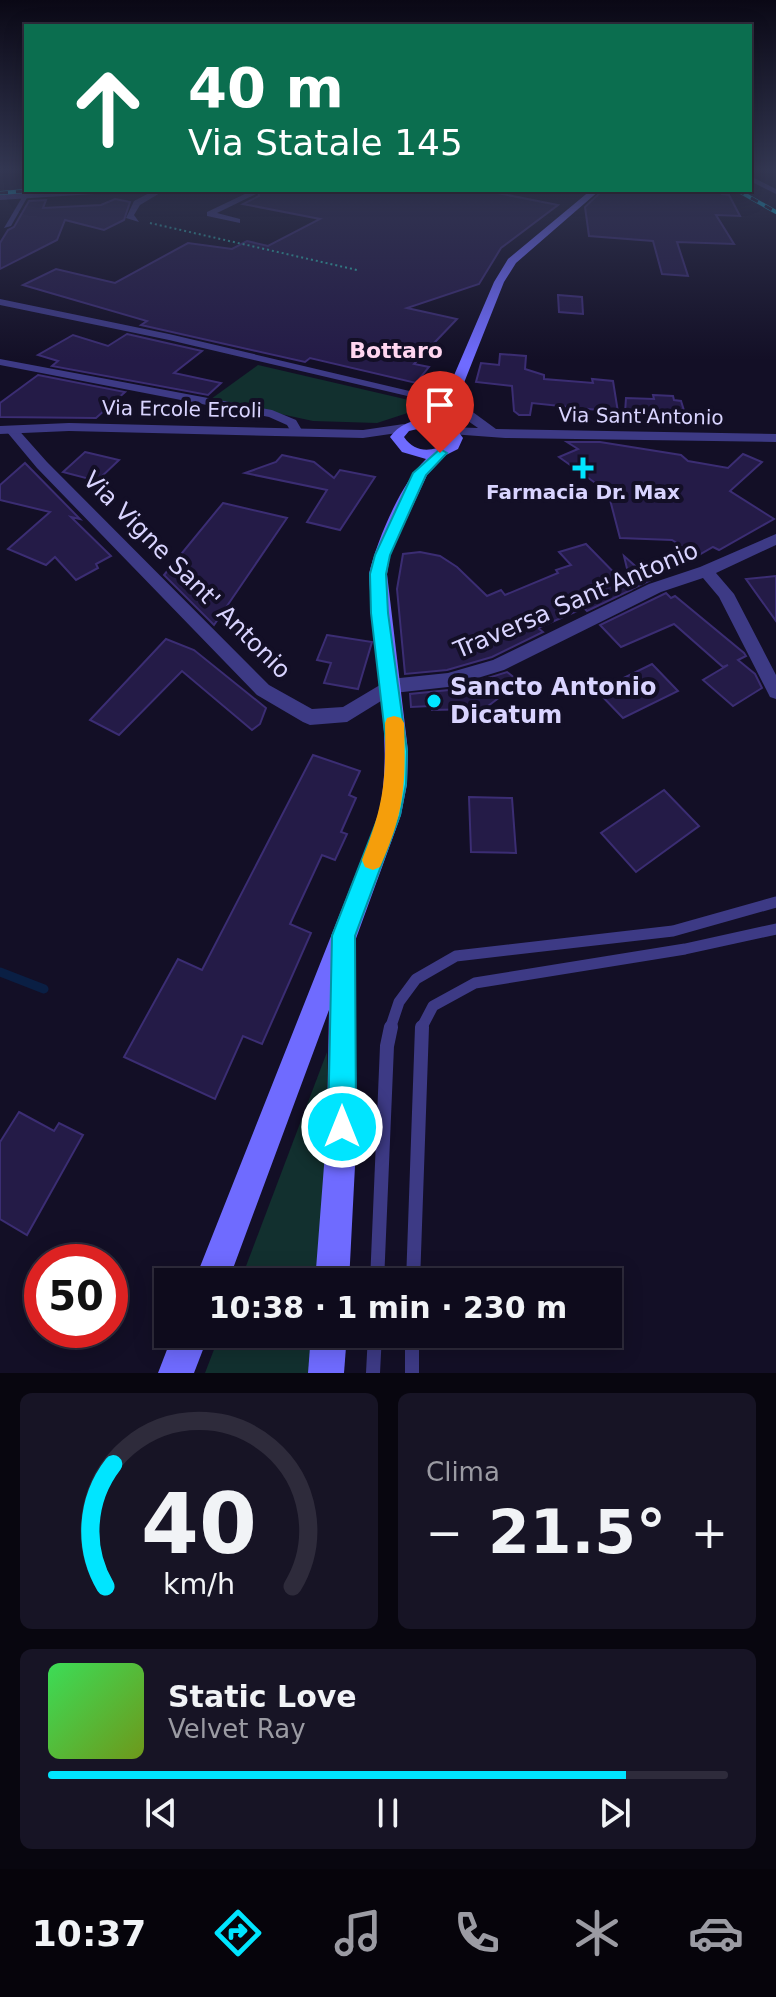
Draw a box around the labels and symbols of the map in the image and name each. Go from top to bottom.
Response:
district label: Bottaro [349,338,443,363]
pin [406,371,474,453]
street label: Via Ercole Ercoli [102,396,262,422]
street label: Via Sant'Antonio [558,403,724,429]
marker: Farmacia Dr. Max [574,459,592,477]
street label: Via Vigne Sant' Antonio [78,466,296,684]
place label: Farmacia Dr. Max [486,480,680,504]
street label: Traversa Sant'Antonio [449,536,702,665]
place label: Sancto Antonio Dicatum [450,673,657,729]
marker: Sancto Antonio Dicatum [425,692,443,710]
position arrow [300,1085,384,1169]
speed limit sign: 50 [24,1244,128,1348]

